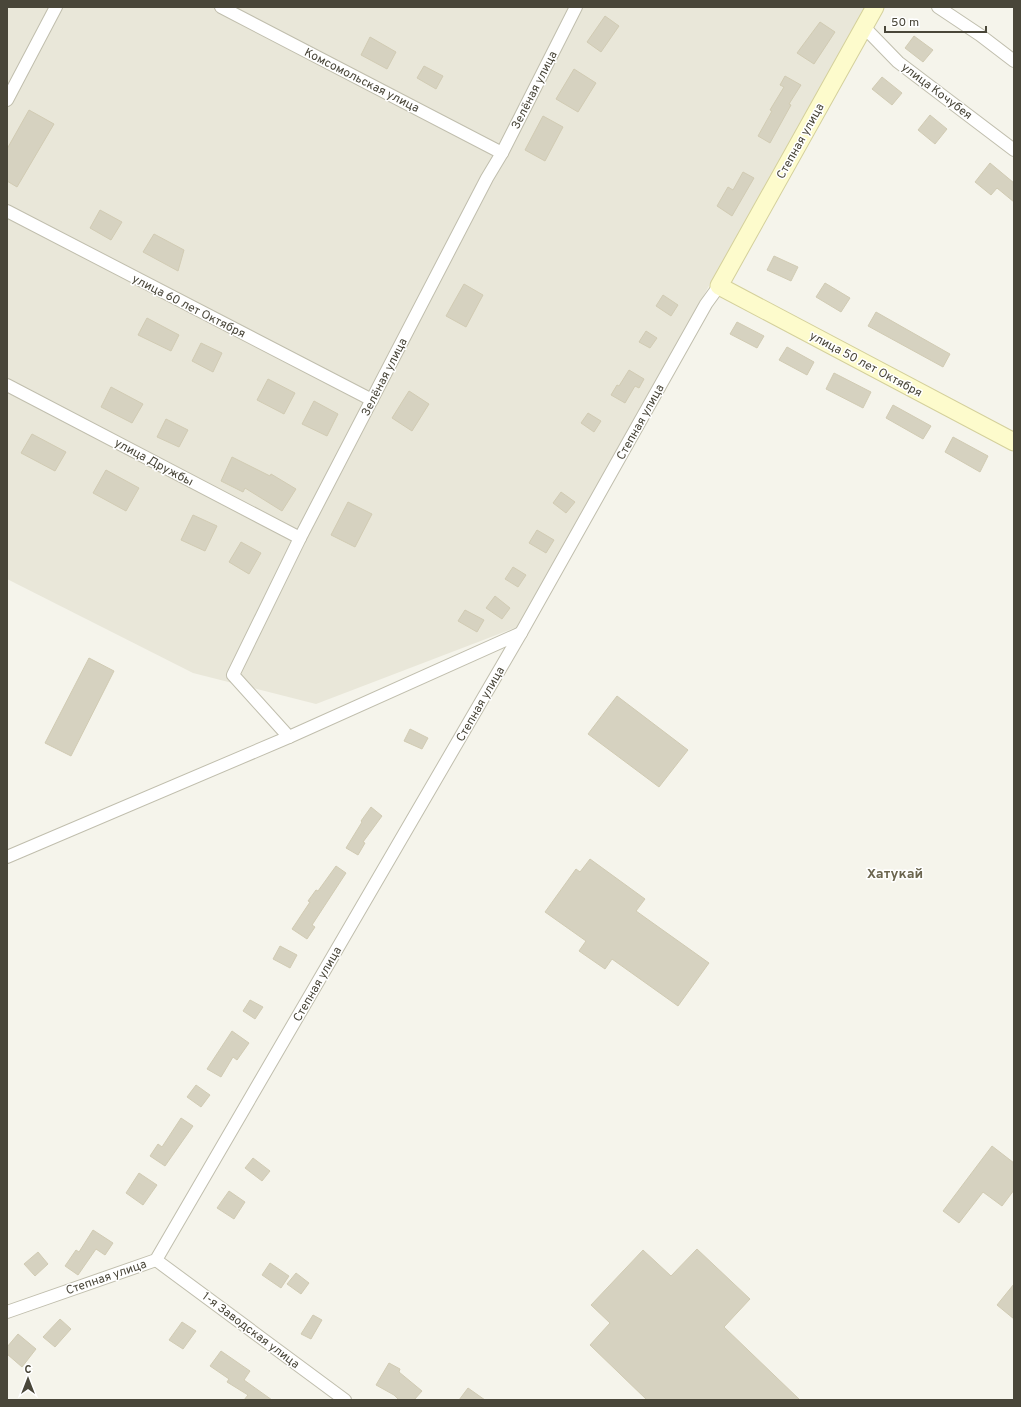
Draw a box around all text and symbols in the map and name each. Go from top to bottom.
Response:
scale bar [885,8,986,34]
text: 50 m [891,15,919,31]
street label: Комсомольская улица [301,45,422,117]
street label: Зелёная улица [508,49,561,132]
street label: улица Кочубея [898,60,975,124]
street label: Степная улица [773,101,828,182]
street label: улица 60 лет Октября [129,271,248,342]
street label: улица 50 лет Октября [806,328,925,401]
street label: Зелёная улица [358,336,411,419]
street label: Степная улица [613,382,668,463]
street label: улица Дружбы [111,435,196,490]
street label: Степная улица [453,664,509,745]
district label: Хатукай [867,866,923,883]
street label: Степная улица [290,944,346,1025]
street label: Степная улица [64,1257,149,1299]
street label: 1-я Заводская улица [198,1289,302,1373]
north arrow [8,1359,48,1399]
text: С [24,1363,32,1377]

